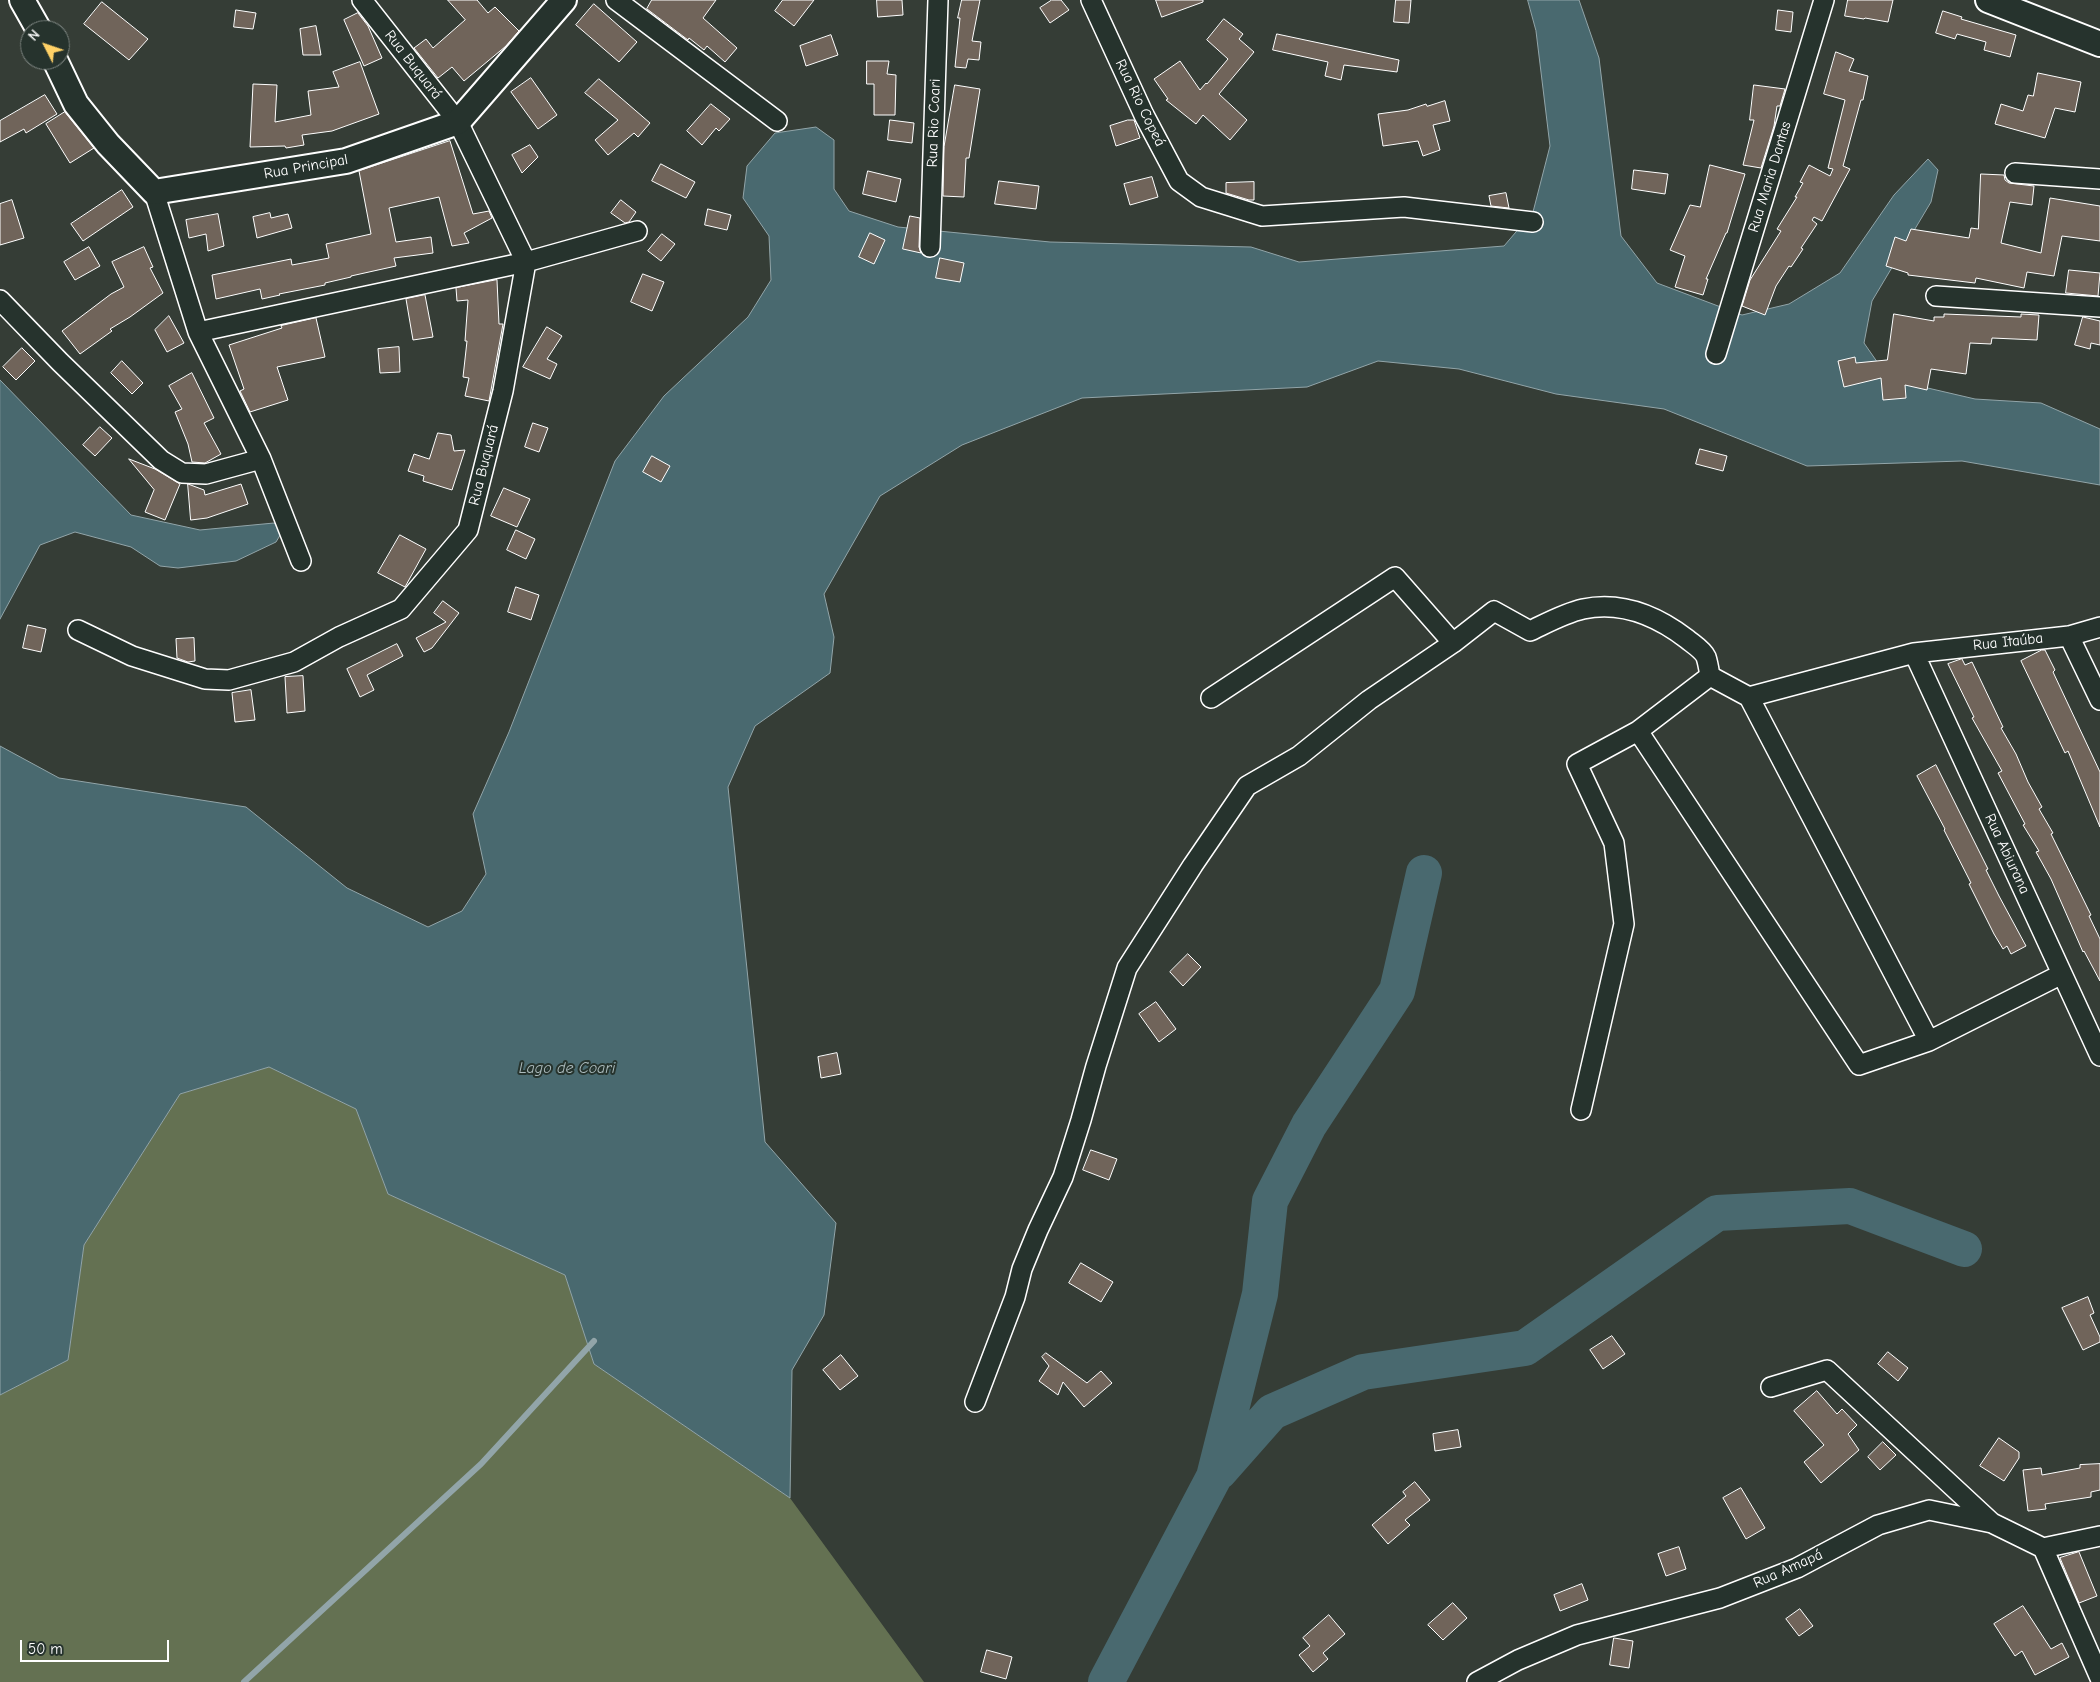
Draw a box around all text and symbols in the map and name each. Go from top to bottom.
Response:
north arrow [20,20,70,70]
text: N [25,26,43,45]
street label: Rua Buquará [380,27,446,103]
street label: Rua Rio Copeá [1111,56,1169,150]
street label: Rua Rio Coari [923,78,945,168]
street label: Rua Maria Dantas [1745,119,1795,235]
street label: Rua Principal [263,151,349,183]
street label: Rua Buquará [465,423,503,507]
street label: Rua Itaúba [1972,629,2044,655]
street label: Rua Abiurana [1981,811,2033,897]
water label: Lago de Coari [519,1058,615,1078]
street label: Rua Amapá [1751,1546,1825,1592]
scale bar [22,1630,171,1662]
text: 50 m [28,1640,63,1658]

